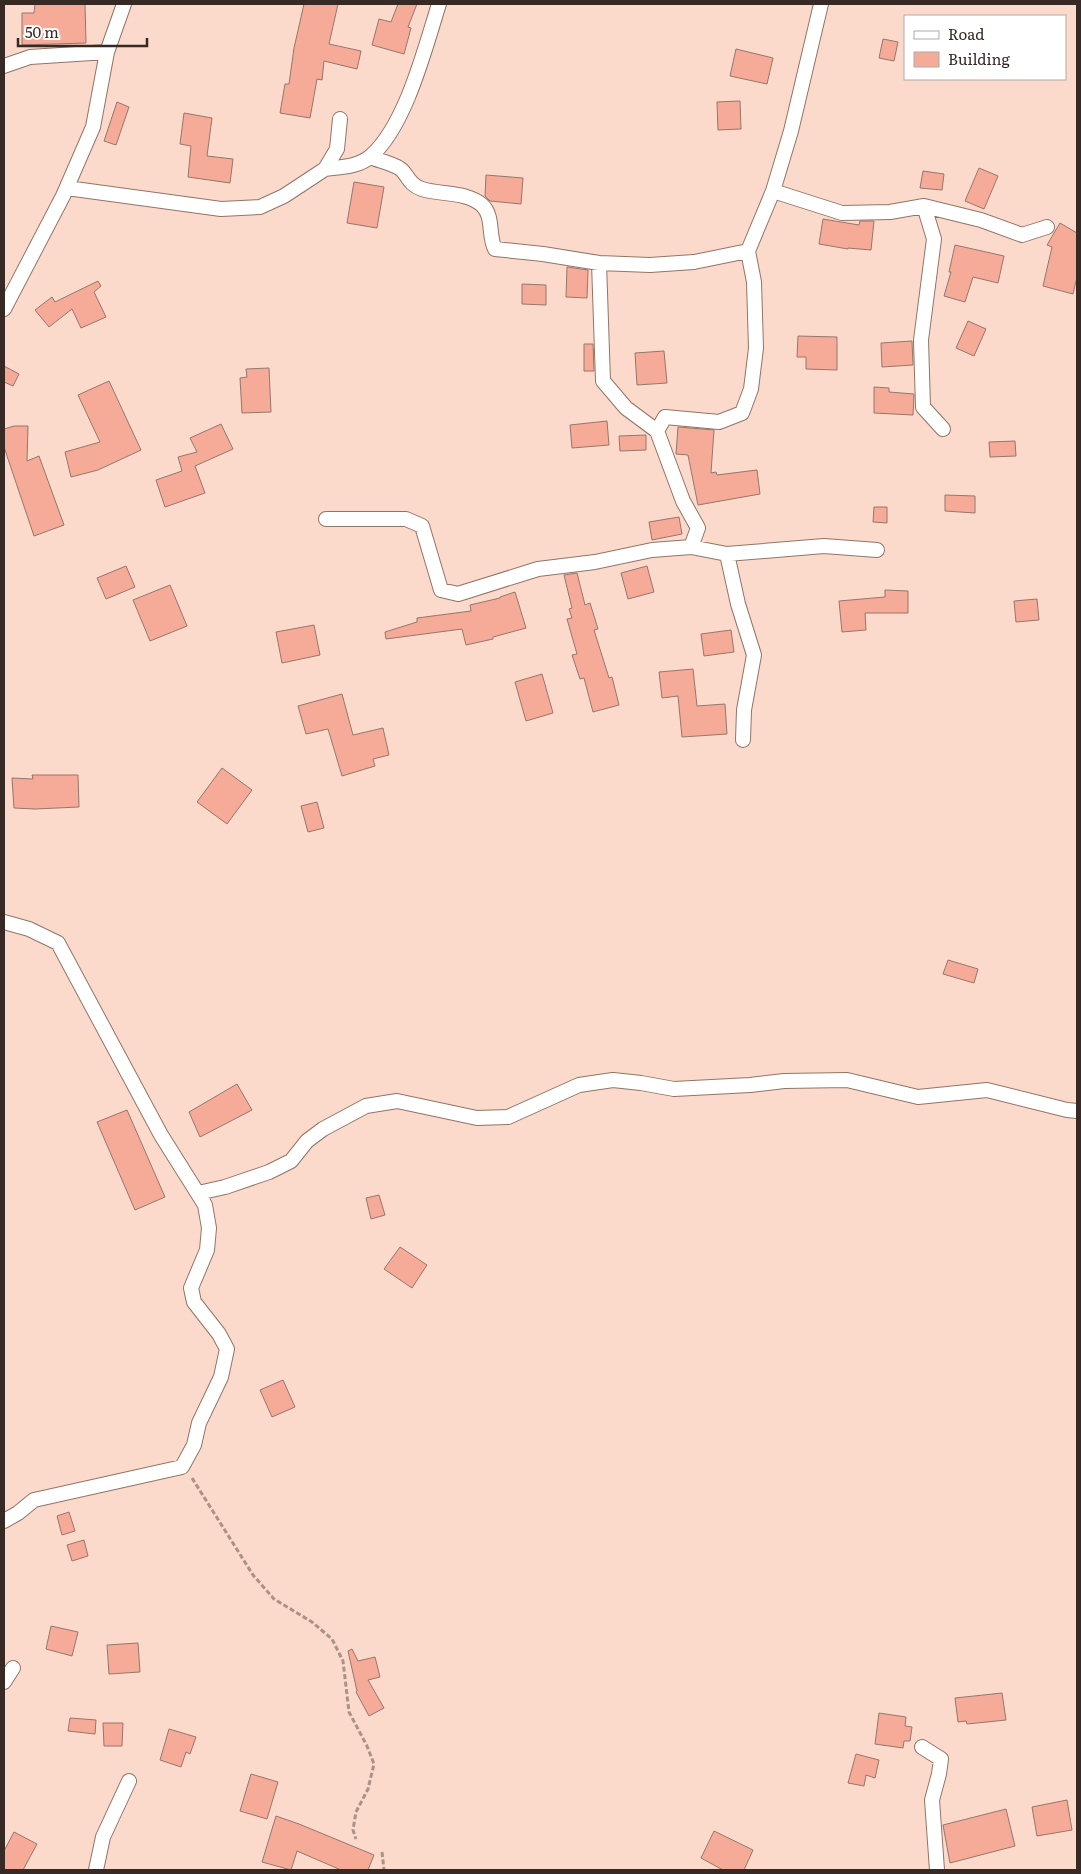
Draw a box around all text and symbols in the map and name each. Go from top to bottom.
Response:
scale bar [18,15,146,47]
legend [904,15,1066,80]
text: 50 m [25,20,59,43]
text: Road [948,22,984,45]
text: Building [948,47,1010,70]

